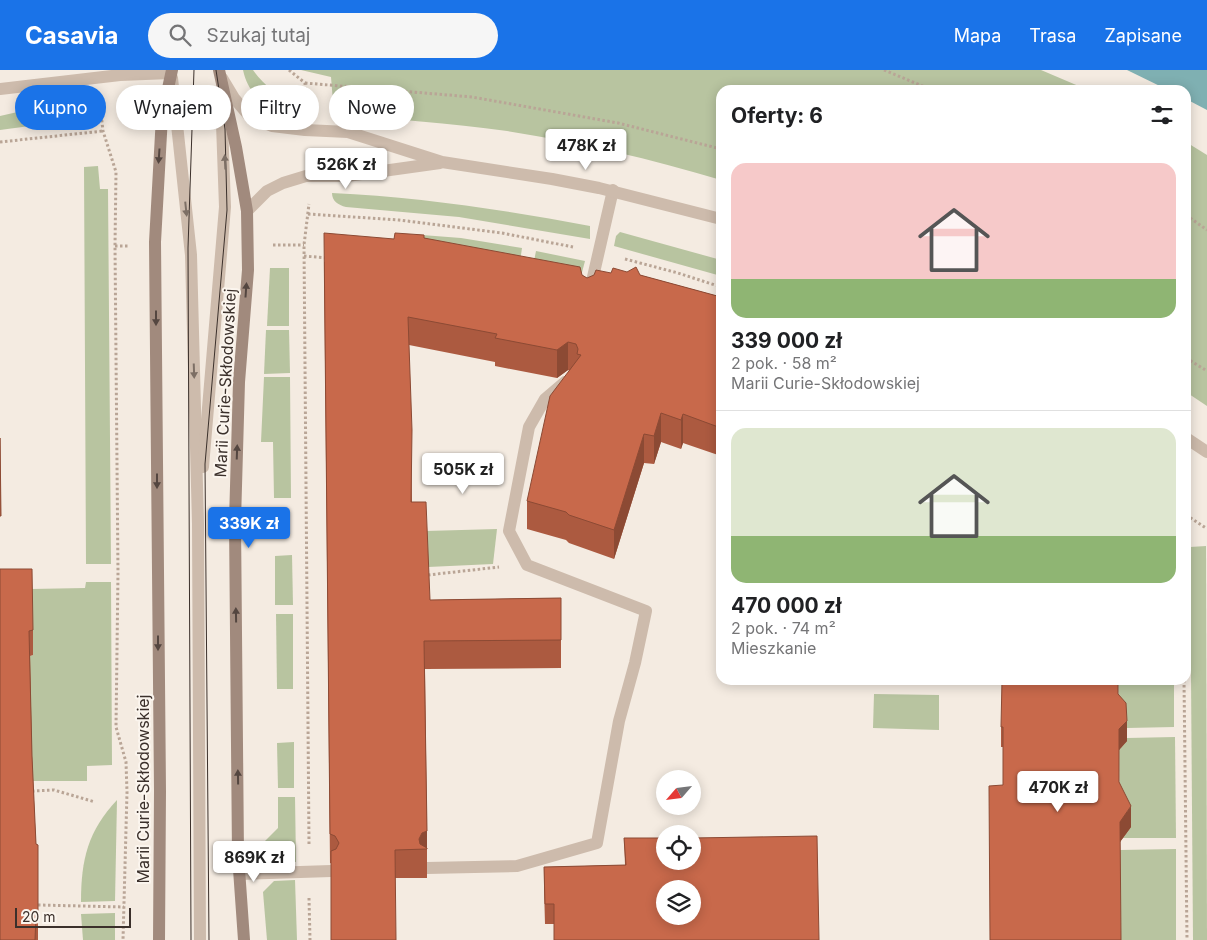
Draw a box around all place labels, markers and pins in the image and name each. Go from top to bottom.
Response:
pin: 478K zł [540,128,632,171]
pin: 526K zł [300,148,392,190]
pin: 505K zł [417,452,509,495]
pin: 339K zł [203,506,295,549]
pin: 470K zł [1012,770,1104,813]
pin: 869K zł [208,840,300,883]

